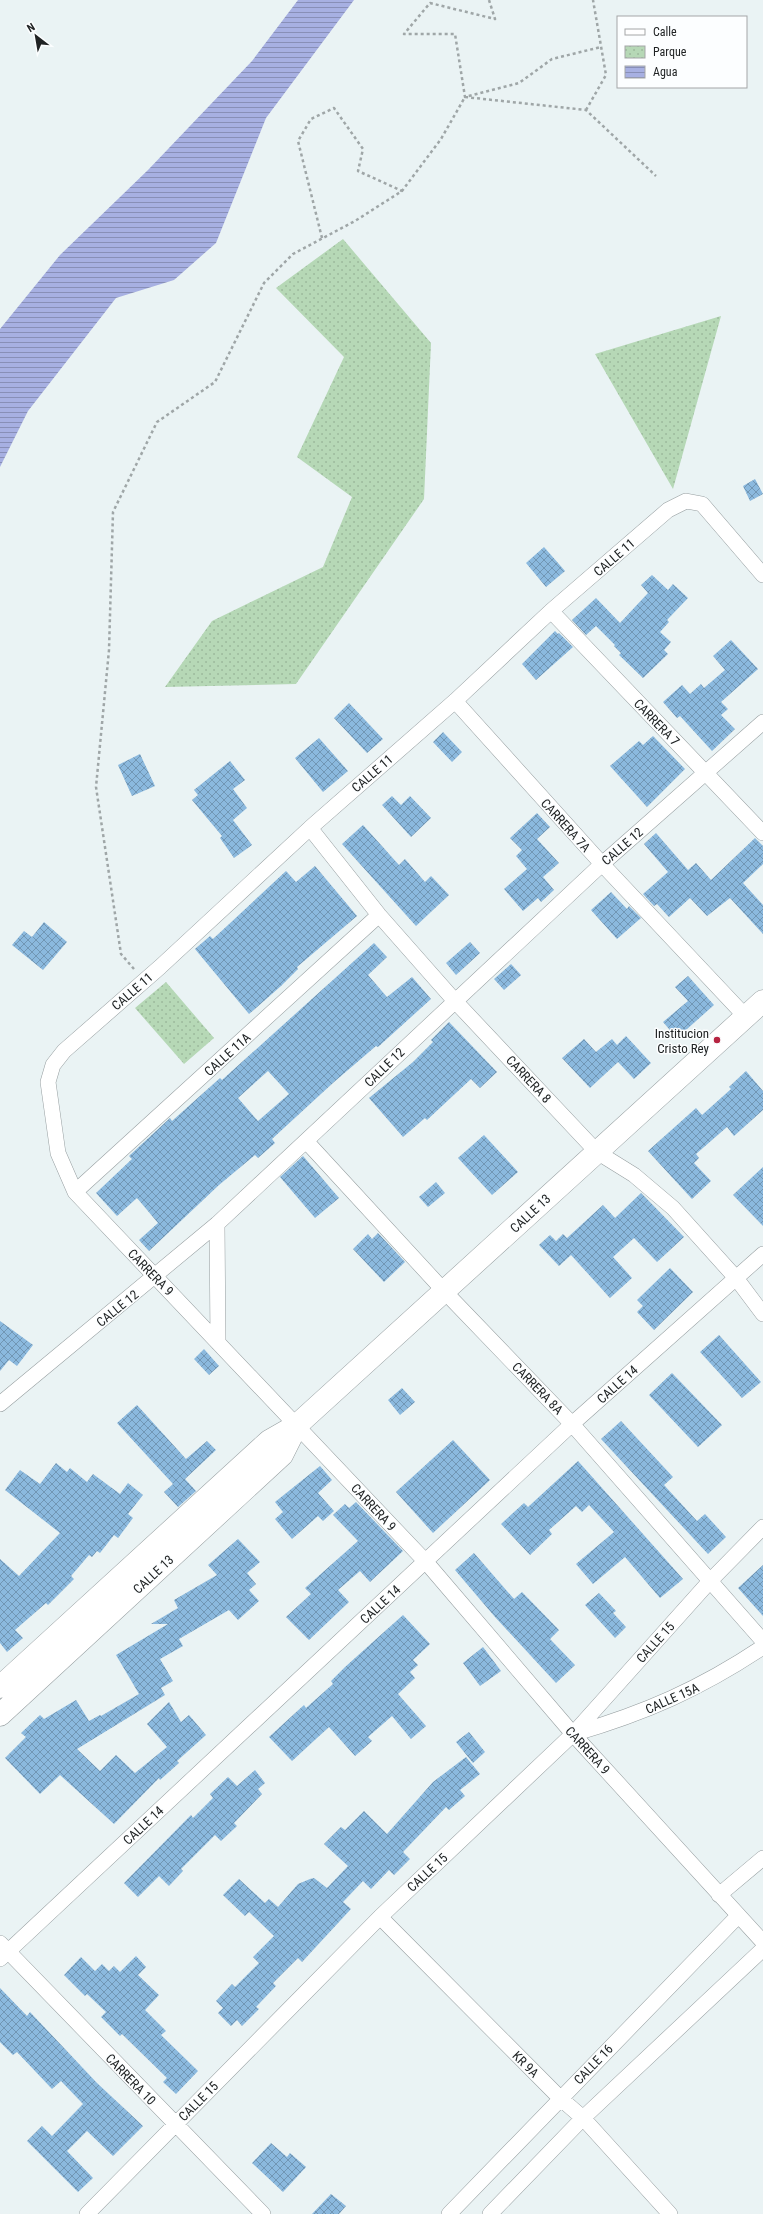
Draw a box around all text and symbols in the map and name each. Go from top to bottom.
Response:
north arrow [16,16,56,56]
legend [617,16,747,88]
text: N [25,20,38,35]
text: Calle [653,25,677,39]
text: Parque [653,45,687,59]
text: Agua [653,65,678,79]
street label: CALLE 11 [591,535,638,579]
street label: CARRERA 7 [631,696,683,749]
street label: CALLE 11 [349,751,396,795]
street label: CARRERA 7A [538,796,594,855]
street label: CALLE 12 [599,824,646,868]
street label: CALLE 11 [109,969,156,1013]
place label: Institucion Cristo Rey [655,1026,710,1056]
street label: CALLE 11A [201,1029,254,1079]
marker: Institucion Cristo Rey [712,1035,722,1045]
street label: CALLE 12 [361,1045,407,1090]
street label: CARRERA 8 [503,1053,554,1106]
street label: CALLE 13 [507,1191,554,1236]
street label: CARRERA 9 [125,1246,177,1299]
street label: CALLE 12 [93,1287,141,1330]
street label: CARRERA 8A [509,1359,566,1418]
street label: CALLE 14 [594,1362,641,1407]
street label: CARRERA 9 [348,1481,399,1534]
street label: CALLE 13 [130,1552,177,1597]
street label: CALLE 14 [357,1582,404,1627]
street label: CALLE 15 [633,1619,678,1666]
street label: CALLE 15A [643,1680,702,1717]
street label: CARRERA 9 [562,1723,613,1777]
street label: CALLE 14 [120,1803,167,1848]
street label: CALLE 15 [404,1850,451,1895]
street label: CALLE 16 [571,2041,616,2087]
street label: KR 9A [509,2048,542,2081]
street label: CARRERA 10 [103,2051,159,2108]
street label: CALLE 15 [176,2079,221,2124]

